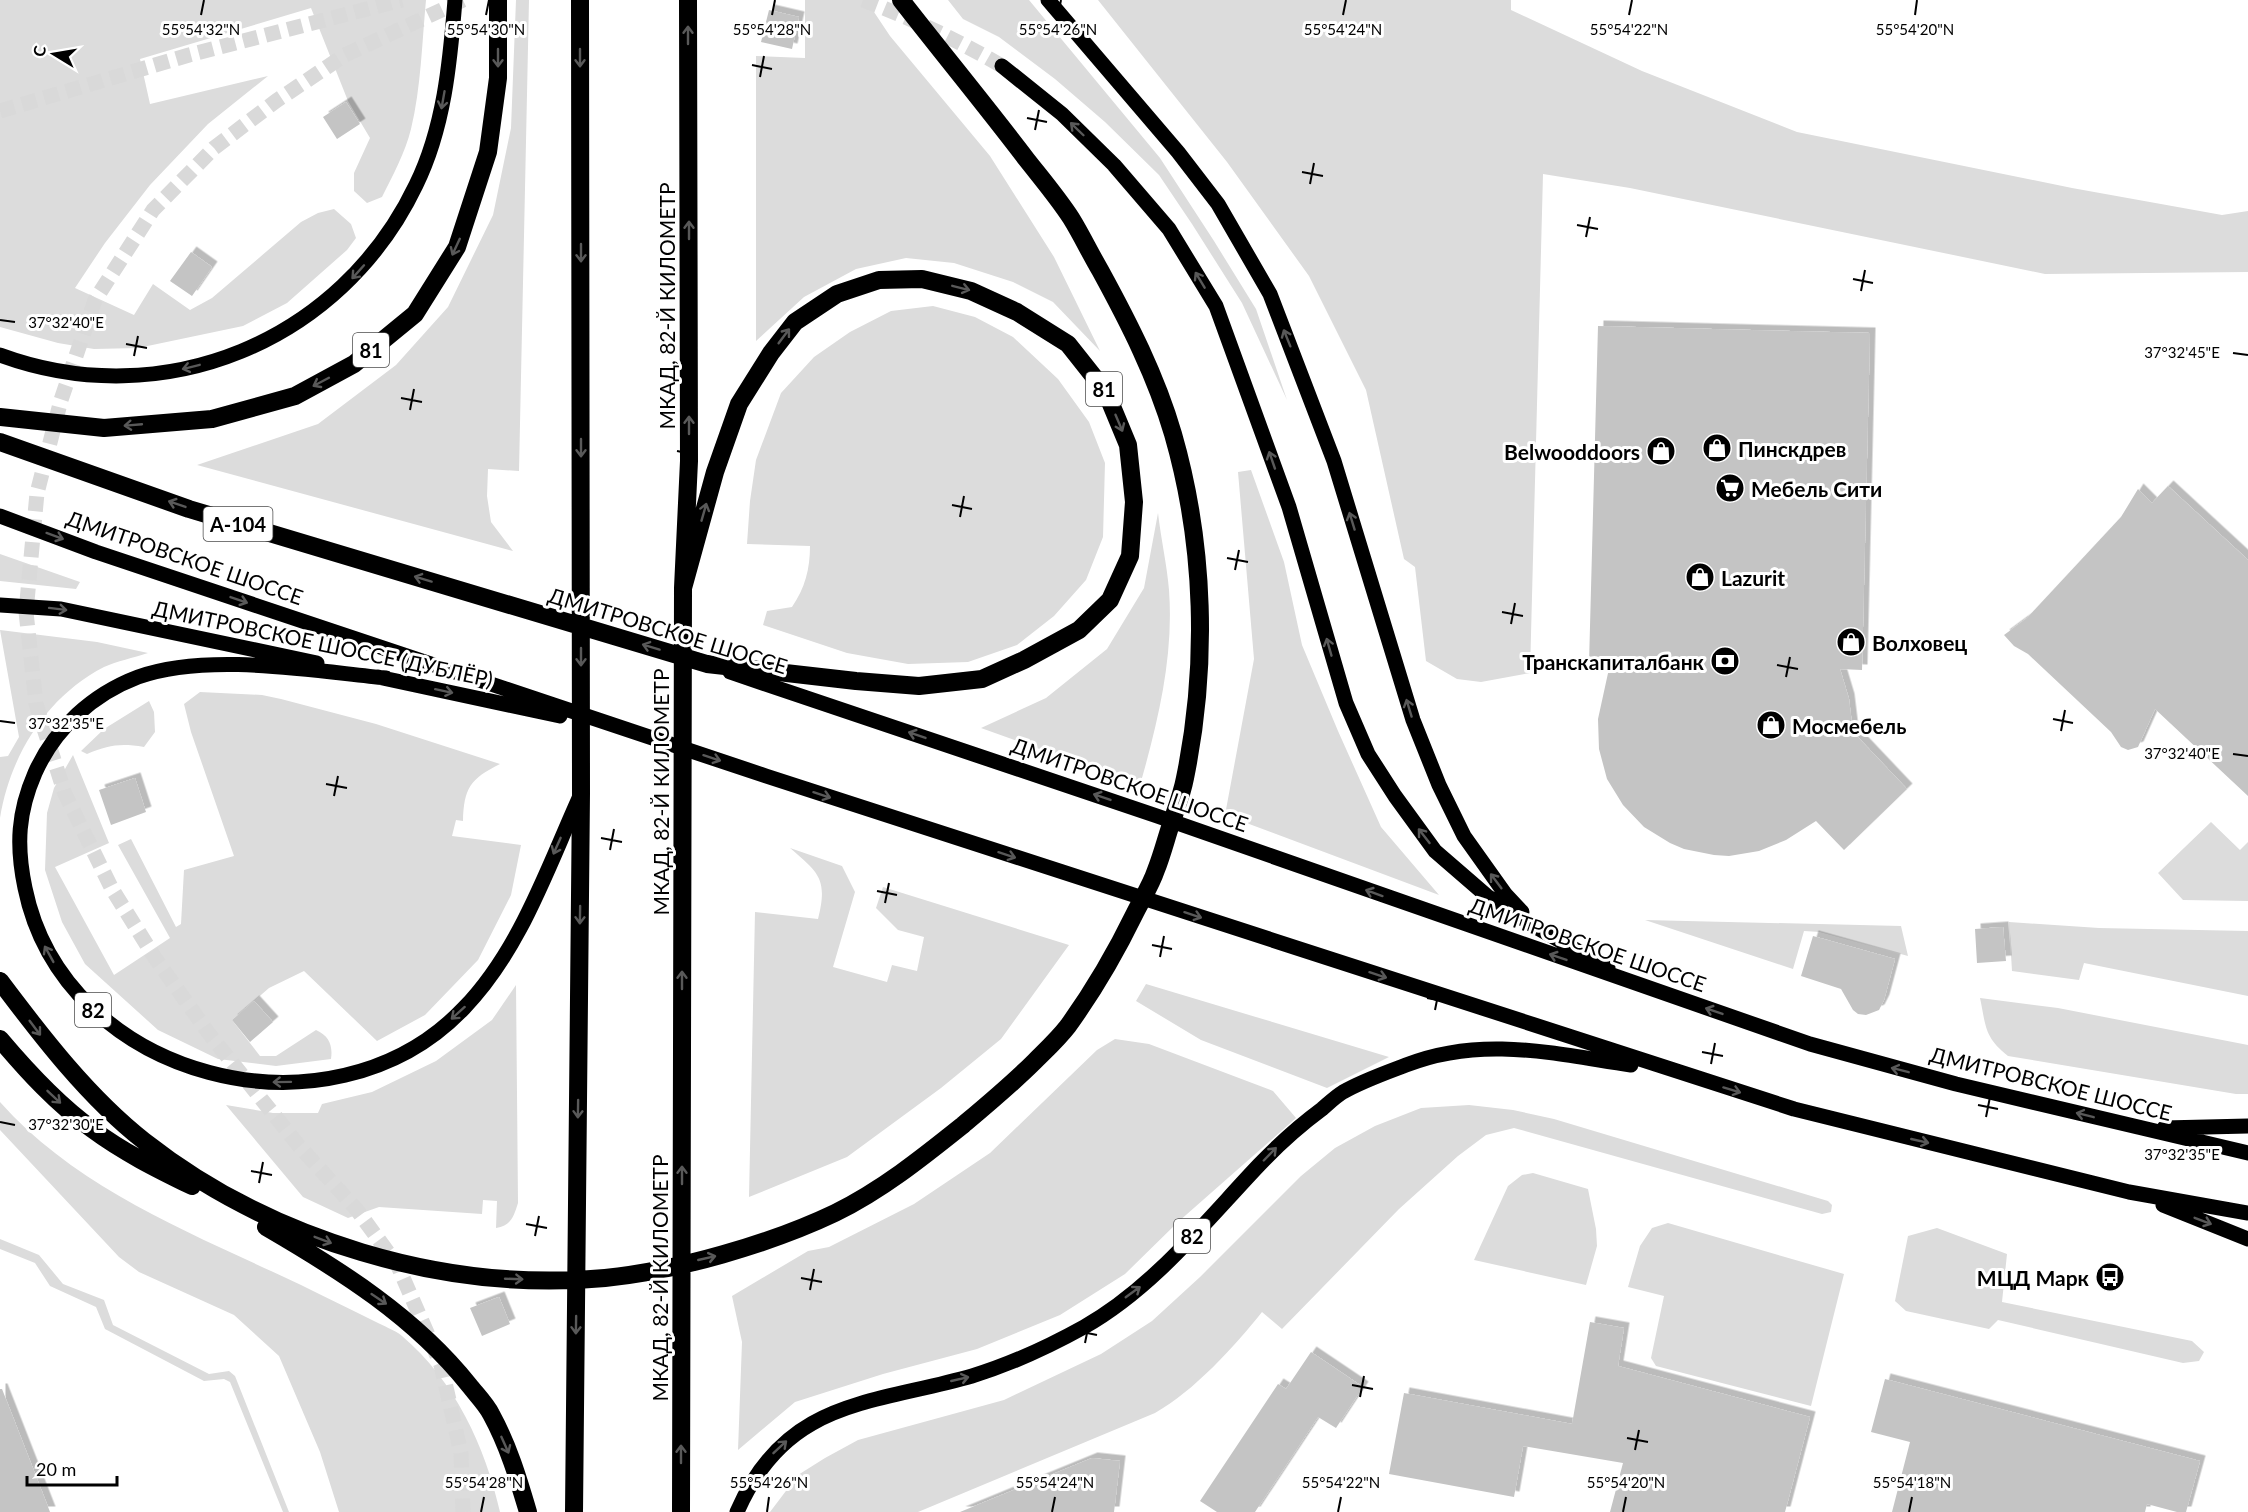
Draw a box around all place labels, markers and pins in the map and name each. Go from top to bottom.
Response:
shop icon: Пинскдрев [1701,432,1733,464]
shop icon: Belwooddoors [1645,435,1677,467]
place label: Пинскдрев [1738,436,1846,461]
place label: Belwooddoors [1504,439,1640,464]
supermarket icon: Мебель Сити [1714,472,1746,504]
place label: Мебель Сити [1751,476,1882,501]
shop icon: Lazurit [1684,561,1716,593]
place label: Lazurit [1721,565,1785,590]
shop icon: Волховец [1835,626,1867,658]
place label: Волховец [1872,630,1967,655]
bank icon: Транскапиталбанк [1709,645,1741,677]
place label: Транскапиталбанк [1522,649,1705,674]
shop icon: Мосмебель [1755,709,1787,741]
place label: Мосмебель [1792,713,1906,738]
bus stop icon: МЦД Марк [2094,1261,2126,1293]
place label: МЦД Марк [1977,1265,2090,1290]

